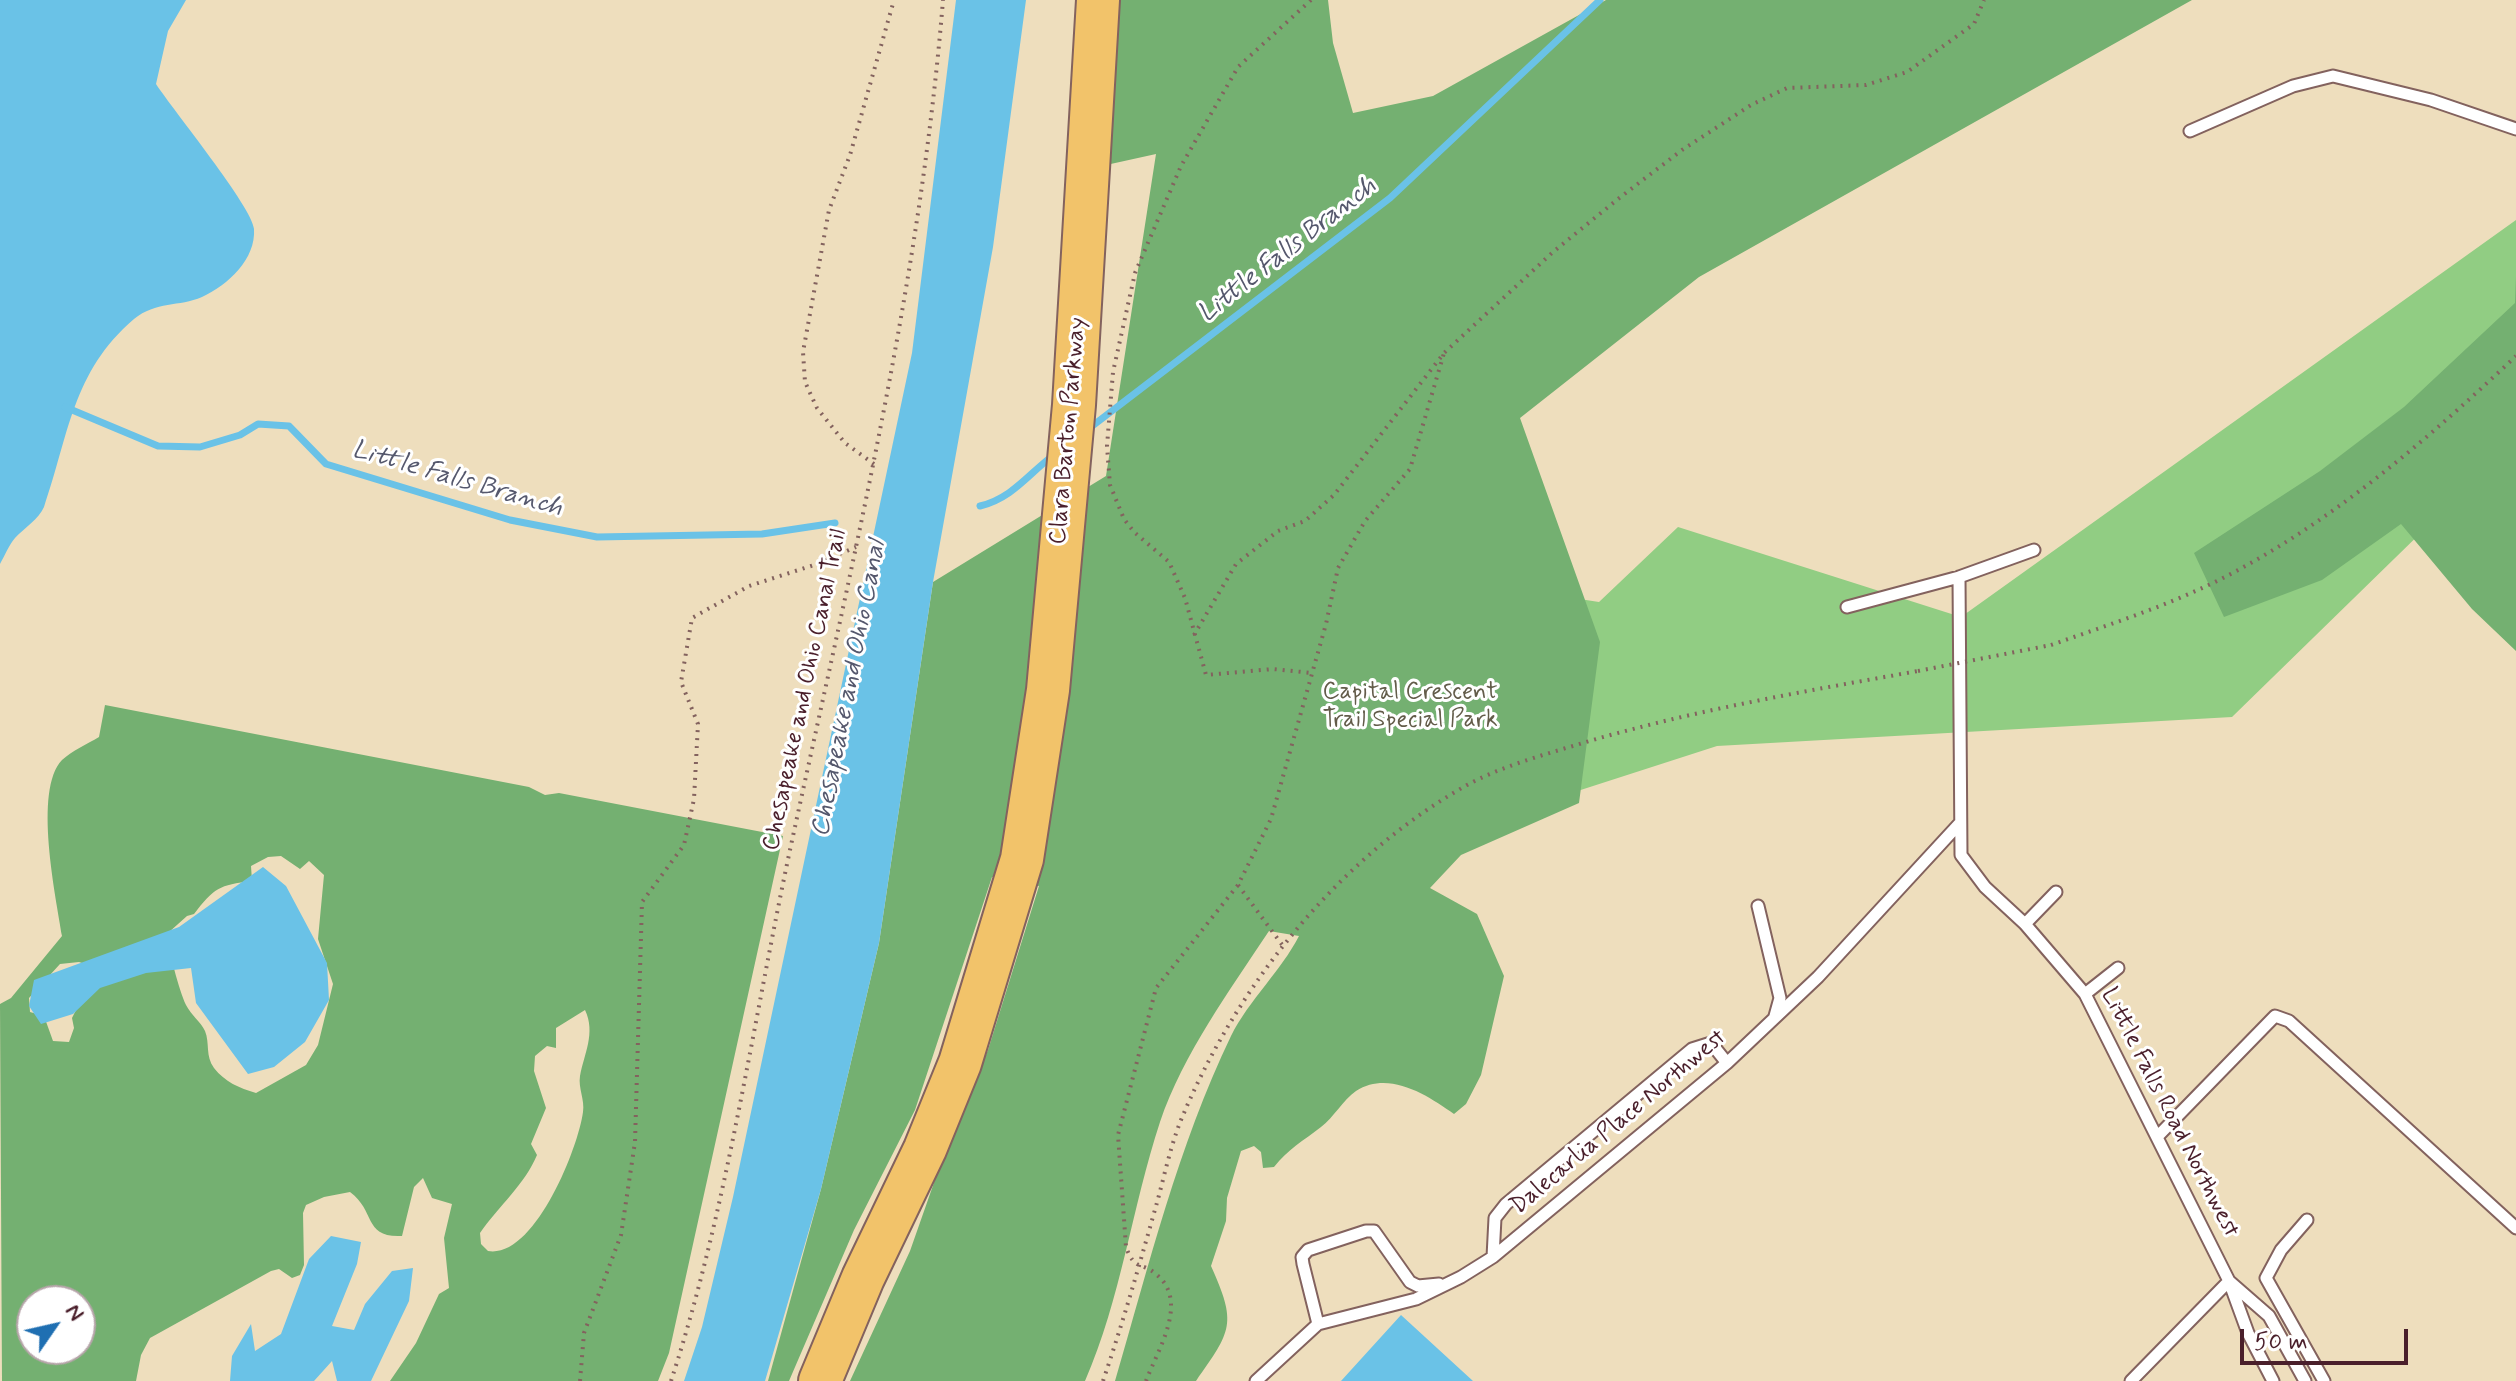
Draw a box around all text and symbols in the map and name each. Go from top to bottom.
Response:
water label: Little Falls Branch [1193,172,1383,330]
street label: Clara Barton Parkway [1045,316,1093,546]
water label: Little Falls Branch [348,435,566,525]
street label: Chesapeake and Ohio Canal Trail [758,527,854,853]
water label: Chesapeake and Ohio Canal [806,538,894,840]
park label: Capital Crescent Trail Special Park [1322,679,1498,735]
street label: Little Falls Road Northwest [2093,983,2245,1243]
street label: Dalecarlia Place Northwest [1505,1024,1733,1222]
north arrow [16,1285,96,1365]
text: N [59,1299,90,1327]
scale bar [2244,1313,2412,1363]
text: 50 m [2254,1327,2308,1358]

